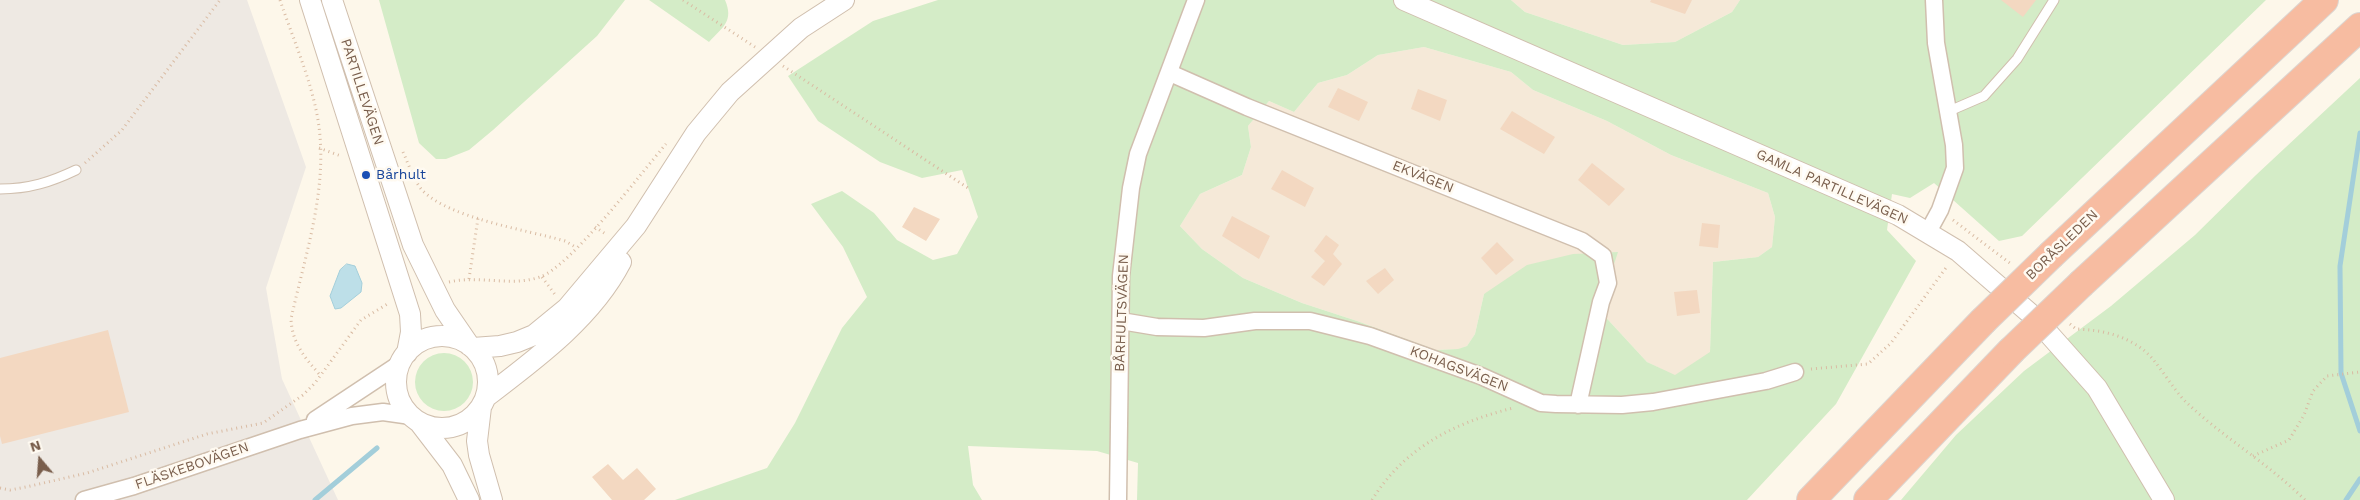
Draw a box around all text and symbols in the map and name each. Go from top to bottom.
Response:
street label: PARTILLEVÄGEN [337,37,387,147]
street label: GAMLA PARTILLEVÄGEN [1753,146,1911,228]
street label: EKVÄGEN [1390,157,1456,197]
place label: Bårhult [376,167,426,183]
marker: Bårhult [360,169,372,181]
street label: BORÅSLEDEN [2022,206,2102,284]
street label: BÅRHULTSVÄGEN [1112,254,1132,372]
street label: KOHAGSVÄGEN [1407,343,1511,395]
north arrow [15,435,65,485]
text: N [28,437,43,455]
street label: FLÄSKEBOVÄGEN [133,439,251,493]

